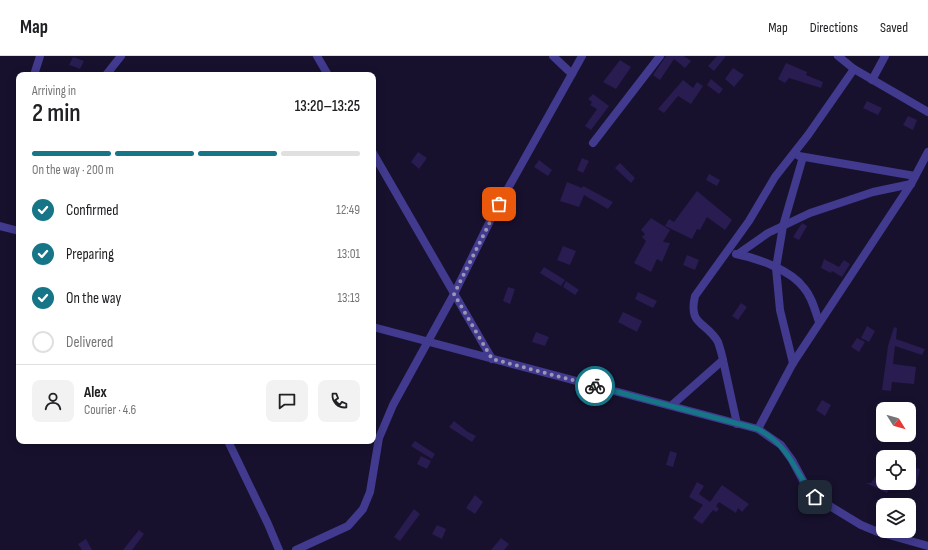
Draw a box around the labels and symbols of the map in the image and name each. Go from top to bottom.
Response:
pin [482,187,516,221]
courier [575,366,615,406]
north arrow [876,402,916,442]
pin [798,480,832,514]

